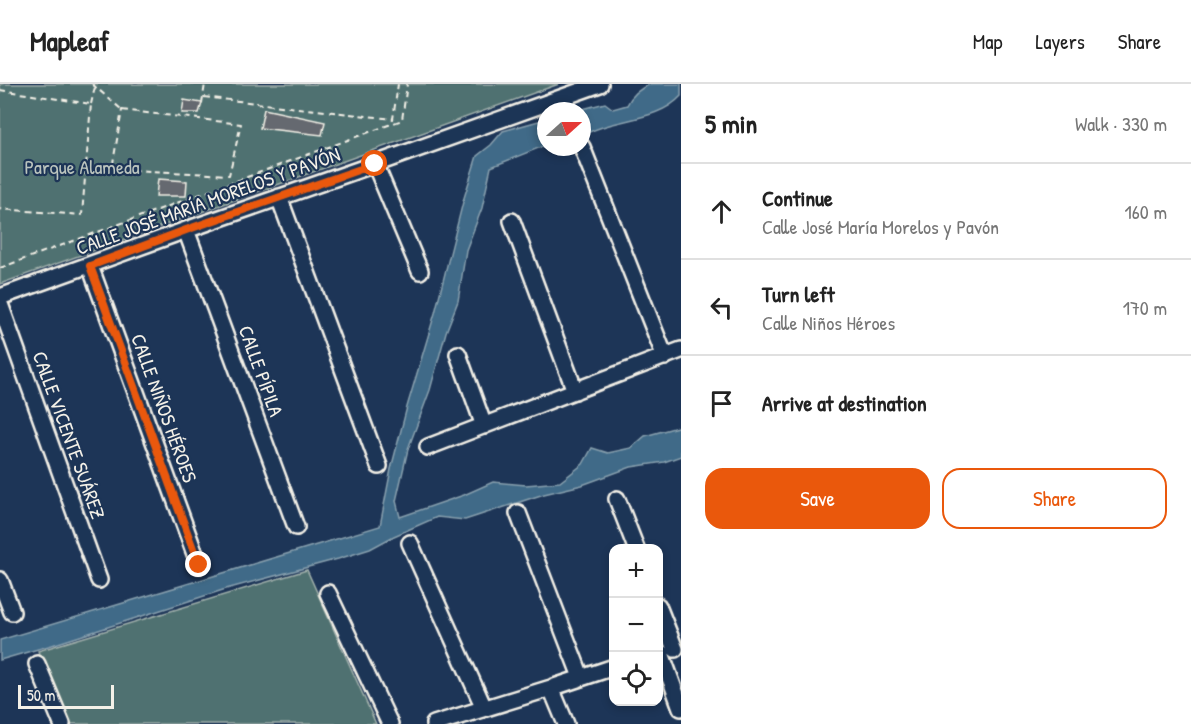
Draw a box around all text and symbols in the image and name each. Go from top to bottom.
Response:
text: Mapleaf [30,22,109,60]
text: Map [973,27,1002,56]
text: Layers [1035,27,1085,56]
text: Share [1118,27,1161,56]
north arrow [537,102,591,156]
text: 5 min [705,106,757,141]
text: Walk · 330 m [1075,110,1167,137]
street label: CALLE JOSÉ MARÍA MORELOS Y PAVÓN [72,140,344,261]
route start [361,150,387,176]
park label: Parque Alameda [24,153,140,180]
text: Continue [762,183,833,213]
icon: ahead [705,195,738,228]
text: 160 m [1125,198,1167,225]
text: Calle José María Morelos y Pavón [762,213,999,240]
text: Turn left [762,279,835,309]
icon: left [705,291,738,324]
text: 170 m [1123,294,1167,321]
text: Calle Niños Héroes [762,309,895,336]
street label: CALLE PÍPILA [233,322,290,420]
street label: CALLE NIÑOS HÉROES [125,330,204,486]
street label: CALLE VICENTE SUÁREZ [27,347,112,522]
icon: arrive [705,387,738,420]
text: Arrive at destination [762,388,927,418]
button: Save [705,468,930,529]
button: Share [942,468,1167,529]
map controls [609,544,663,706]
button: + [609,544,663,598]
route end [185,551,211,577]
button: − [609,598,663,652]
button: locate [609,652,663,706]
scale bar [18,682,114,710]
text: 50 m [27,684,56,706]

